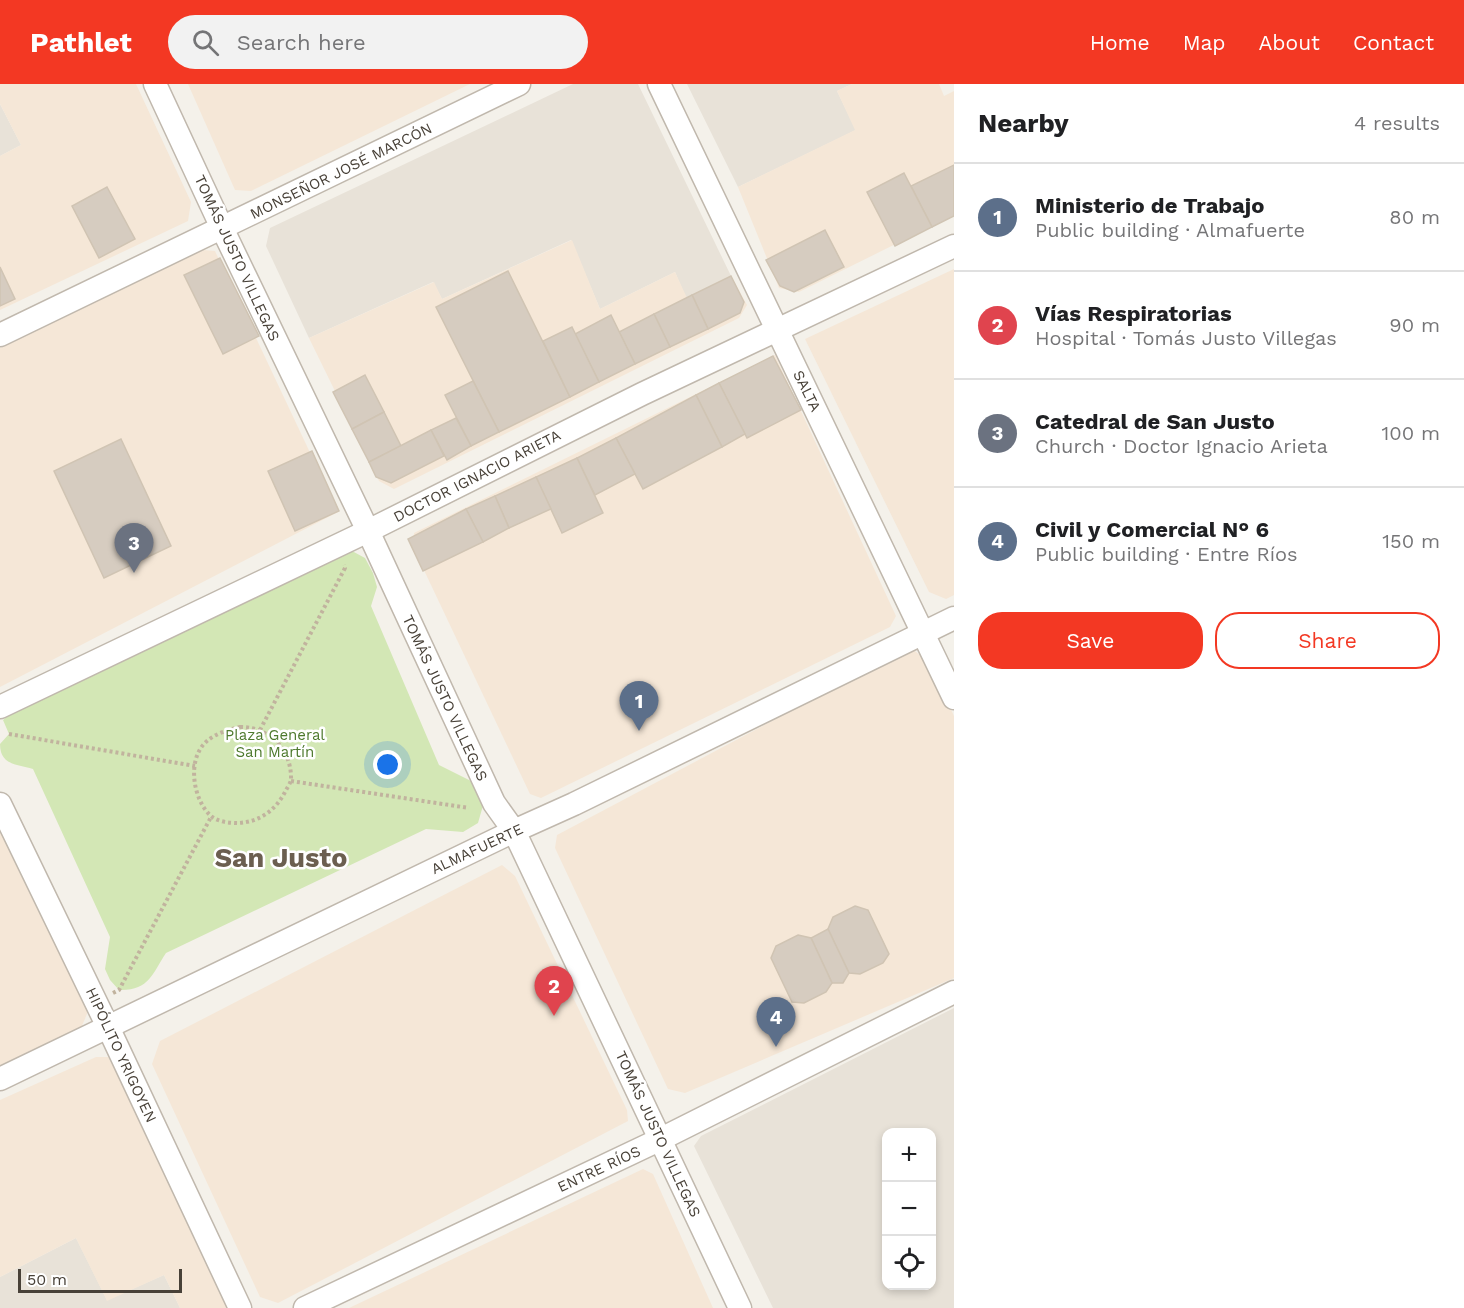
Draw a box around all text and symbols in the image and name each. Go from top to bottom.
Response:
search box [168,15,588,69]
text: Pathlet [30,26,132,59]
icon: search [189,26,222,59]
text: Search here [237,30,366,55]
text: Home [1090,30,1150,55]
text: Map [1183,30,1226,55]
text: About [1259,30,1320,55]
text: Contact [1353,30,1434,55]
text: Nearby [978,108,1069,138]
text: 4 results [1354,111,1440,135]
street label: MONSEÑOR JOSÉ MARCÓN [247,118,435,223]
street label: TOMÁS JUSTO VILLEGAS [191,172,283,344]
text: Ministerio de Trabajo [1035,193,1264,218]
text: 1 [993,205,1002,229]
text: 80 m [1389,205,1440,229]
text: Public building · Almafuerte [1035,218,1305,242]
text: Vías Respiratorias [1035,301,1232,326]
text: 2 [992,313,1003,337]
text: 90 m [1389,313,1440,337]
text: Hospital · Tomás Justo Villegas [1035,326,1337,350]
street label: SALTA [789,367,825,415]
text: Catedral de San Justo [1035,409,1275,434]
text: 3 [992,421,1003,445]
text: 100 m [1381,421,1440,445]
street label: DOCTOR IGNACIO ARIETA [390,426,564,526]
text: Church · Doctor Ignacio Arieta [1035,434,1328,458]
text: Civil y Comercial N° 6 [1035,517,1269,542]
pin: 3 [114,524,154,573]
text: 4 [991,529,1004,553]
text: 150 m [1382,529,1440,553]
text: Public building · Entre Ríos [1035,542,1298,566]
street label: TOMÁS JUSTO VILLEGAS [399,612,491,784]
button: Save [978,612,1203,669]
button: Share [1215,612,1440,669]
pin: 1 [620,682,658,731]
park label: Plaza General San Martín [225,726,325,761]
your location [373,750,402,779]
street label: ALMAFUERTE [428,820,526,878]
district label: San Justo [215,842,347,874]
pin: 2 [534,966,574,1016]
street label: HIPÓLITO YRIGOYEN [82,984,161,1125]
pin: 4 [756,998,796,1047]
street label: TOMÁS JUSTO VILLEGAS [612,1048,704,1220]
map controls [882,1128,936,1290]
button: + [882,1128,936,1182]
street label: ENTRE RÍOS [555,1142,643,1196]
button: − [882,1182,936,1236]
button: locate [882,1236,936,1290]
scale bar [18,1266,182,1294]
text: 50 m [27,1270,67,1289]

